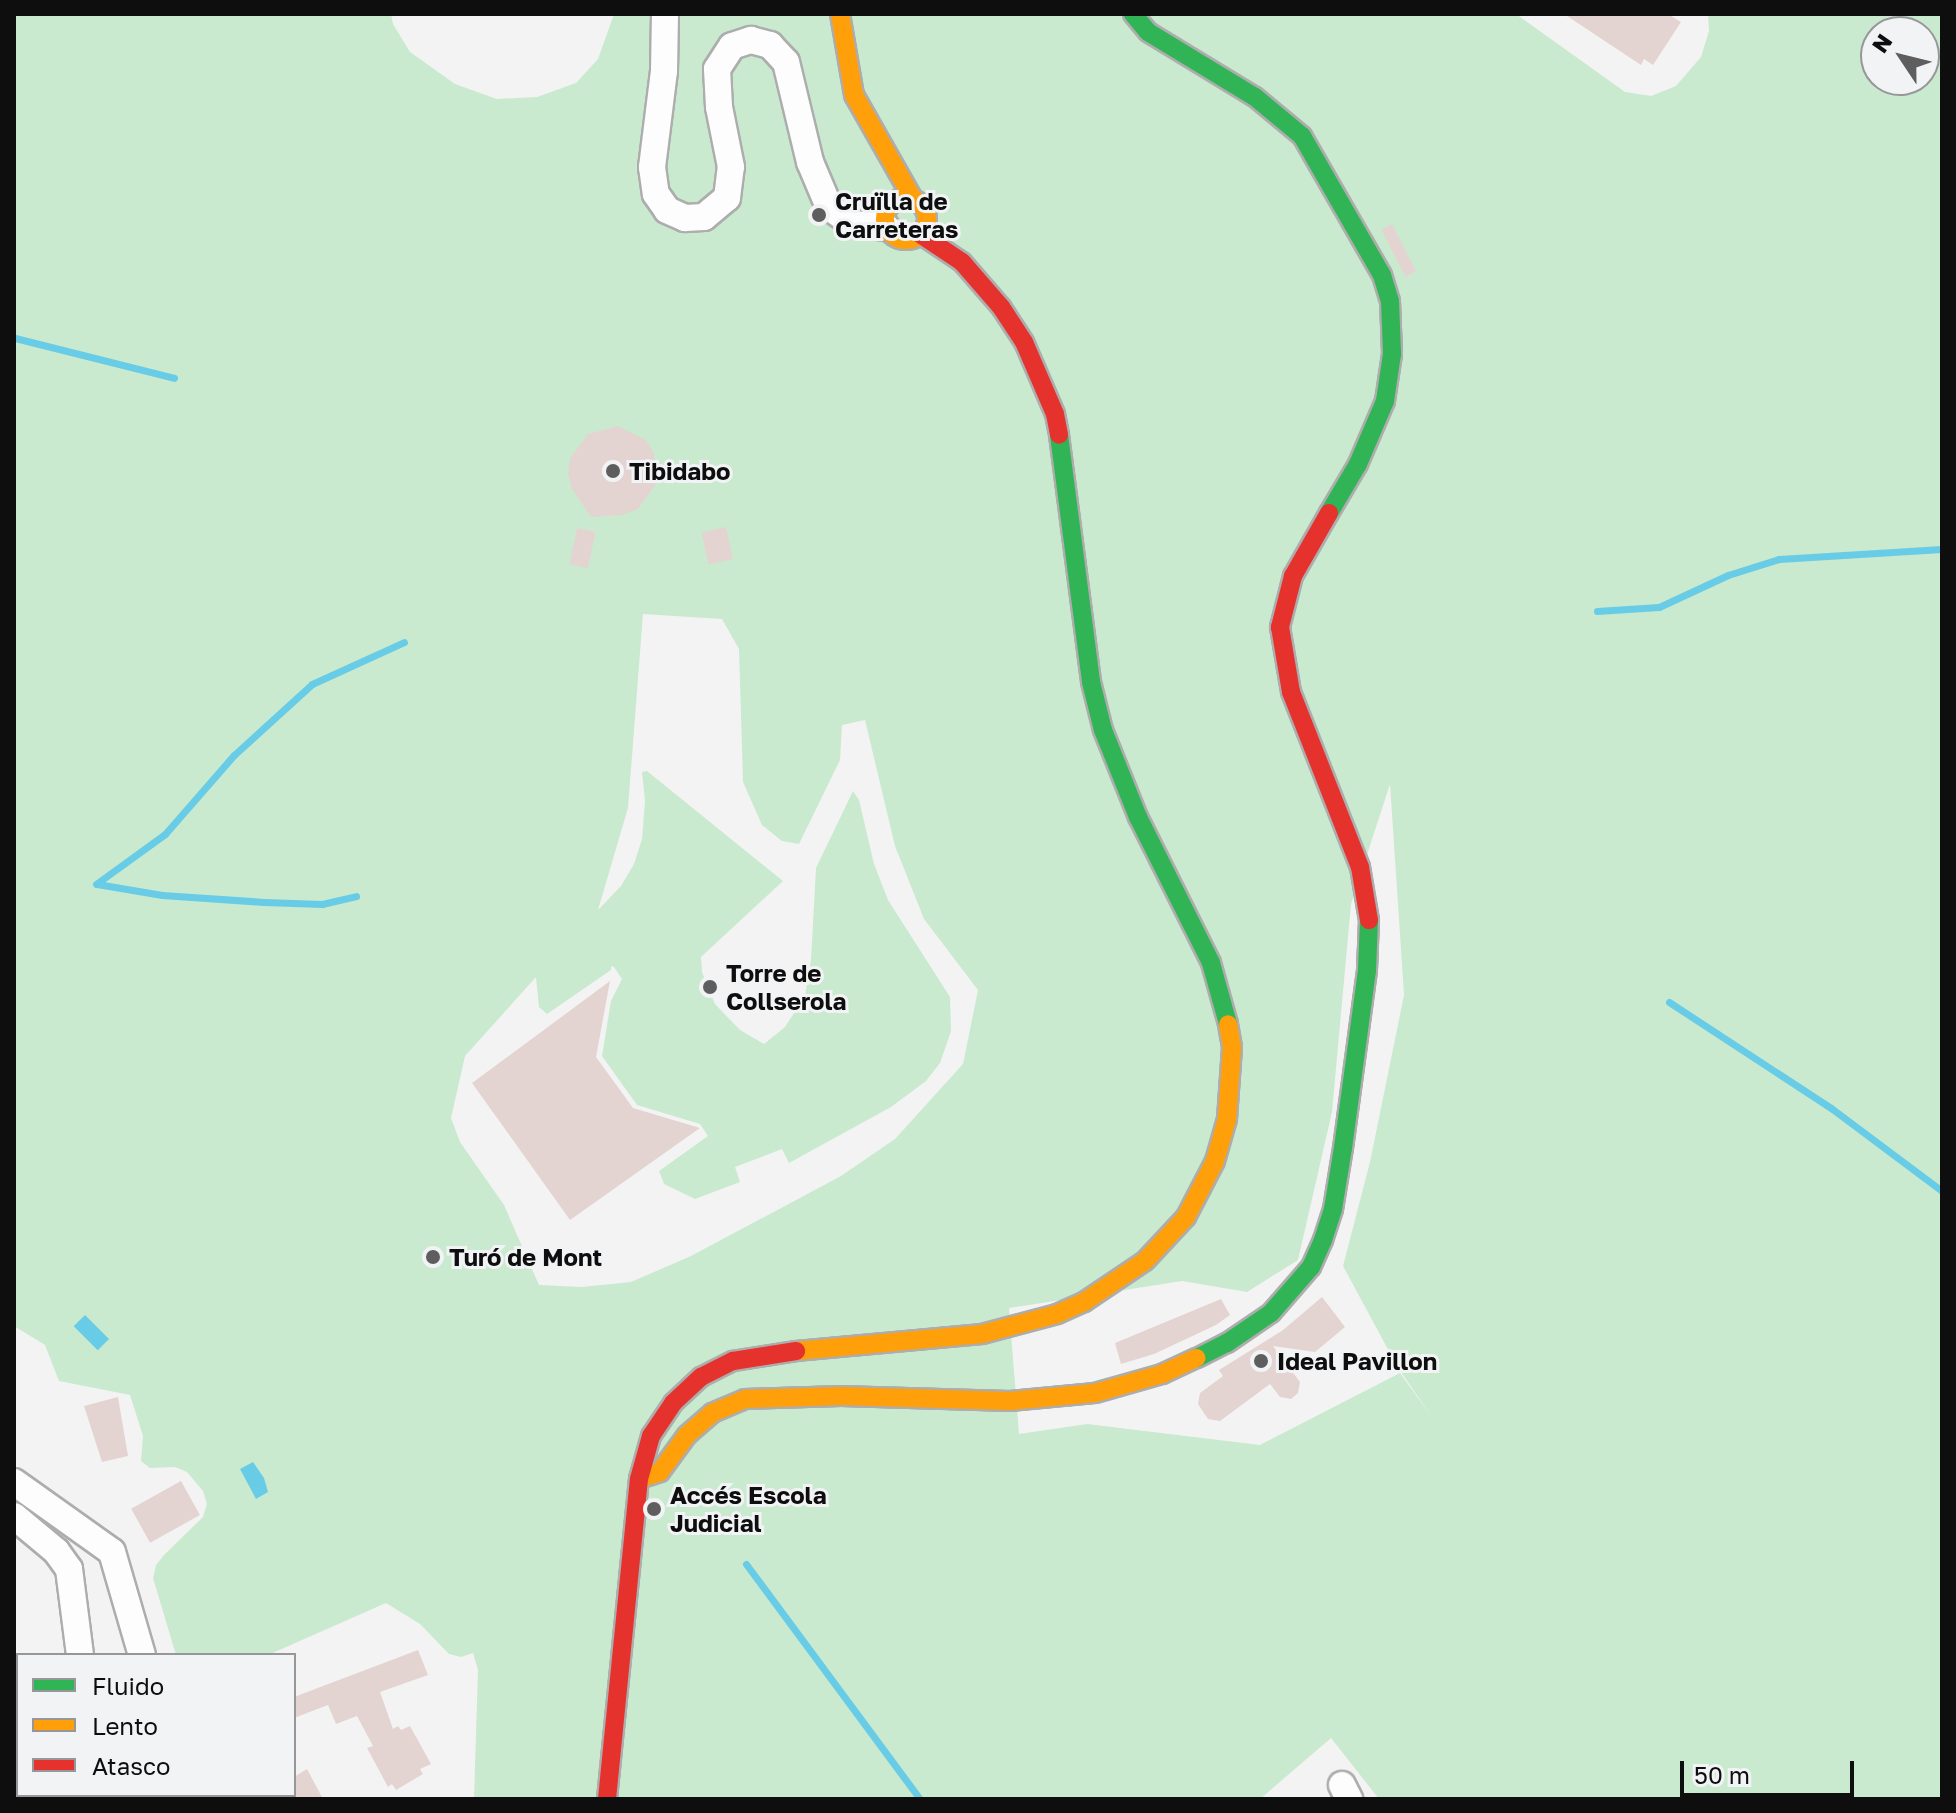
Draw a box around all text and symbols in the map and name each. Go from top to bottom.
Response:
north arrow [1860,16,1940,96]
text: N [1866,29,1897,58]
place label: Cruïlla de Carreteras [835,187,958,243]
marker: Cruïlla de Carreteras [810,206,828,224]
place label: Tibidabo [629,457,730,485]
marker: Tibidabo [604,462,622,480]
place label: Torre de Collserola [726,959,846,1015]
marker: Torre de Collserola [701,978,719,996]
place label: Turó de Mont [449,1243,602,1271]
marker: Turó de Mont [424,1248,442,1266]
place label: Ideal Pavillon [1277,1347,1437,1375]
marker: Ideal Pavillon [1252,1352,1270,1370]
place label: Accés Escola Judicial [670,1481,827,1537]
marker: Accés Escola Judicial [645,1500,663,1518]
legend [16,1653,296,1797]
text: Fluido [92,1671,164,1700]
text: Lento [92,1711,158,1740]
scale bar [1684,1745,1858,1795]
text: Atasco [92,1751,170,1780]
text: 50 m [1694,1760,1750,1789]

